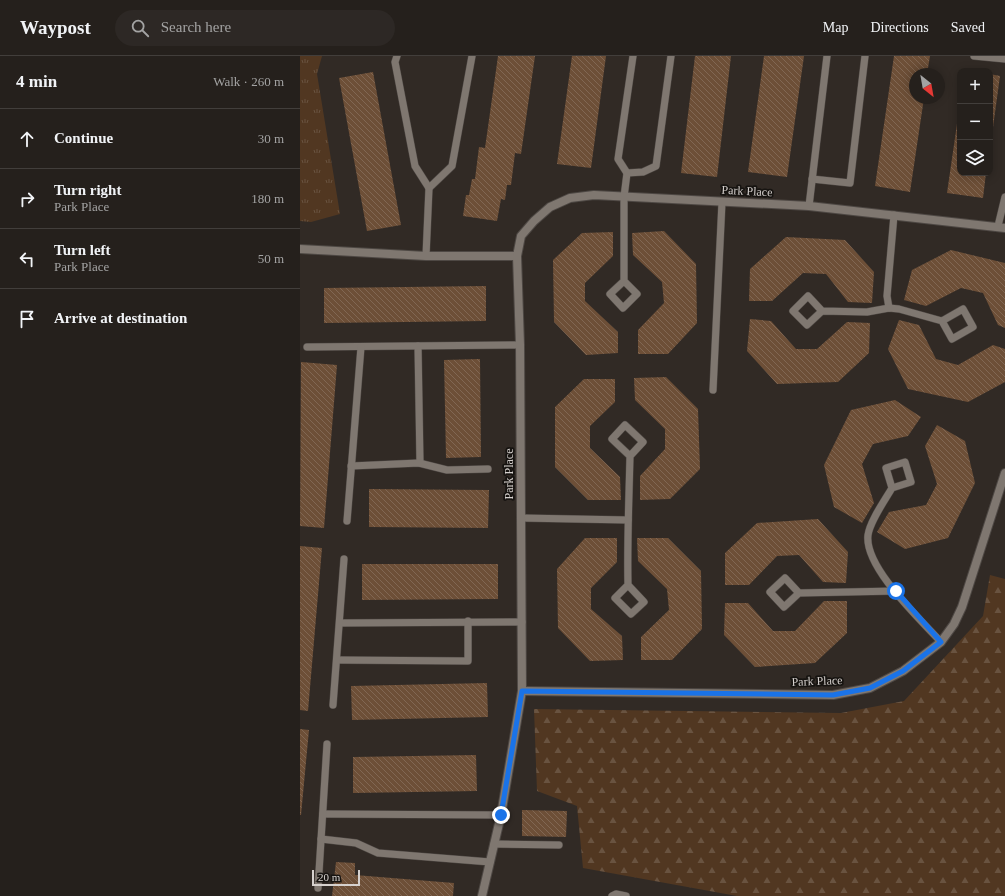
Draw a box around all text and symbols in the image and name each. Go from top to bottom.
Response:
search box [115,10,395,46]
text: Waypost [20,17,91,38]
icon: search [129,17,151,39]
text: Search here [161,19,231,35]
text: Map [823,20,848,35]
text: Directions [870,20,929,35]
text: Saved [951,20,985,35]
north arrow [909,68,945,104]
map controls [957,68,993,176]
button: + [957,68,993,104]
text: 4 min [16,72,57,91]
text: Walk · 260 m [213,74,284,89]
button: − [957,104,993,140]
icon: ahead [16,128,38,150]
text: Continue [54,130,113,146]
text: 30 m [258,131,284,146]
button: layers [957,140,993,176]
text: Turn right [54,182,121,198]
street label: Park Place [721,183,773,199]
icon: right [16,188,38,210]
text: 180 m [251,191,284,206]
text: Park Place [54,199,109,214]
text: Turn left [54,242,111,258]
icon: left [16,248,38,270]
text: 50 m [258,251,284,266]
text: Park Place [54,259,109,274]
icon: arrive [16,308,38,330]
text: Arrive at destination [54,310,187,326]
street label: Park Place [502,449,516,499]
route start [887,582,905,600]
street label: Park Place [791,673,843,689]
route end [492,806,510,824]
scale bar [312,868,360,887]
text: 20 m [318,871,340,883]

